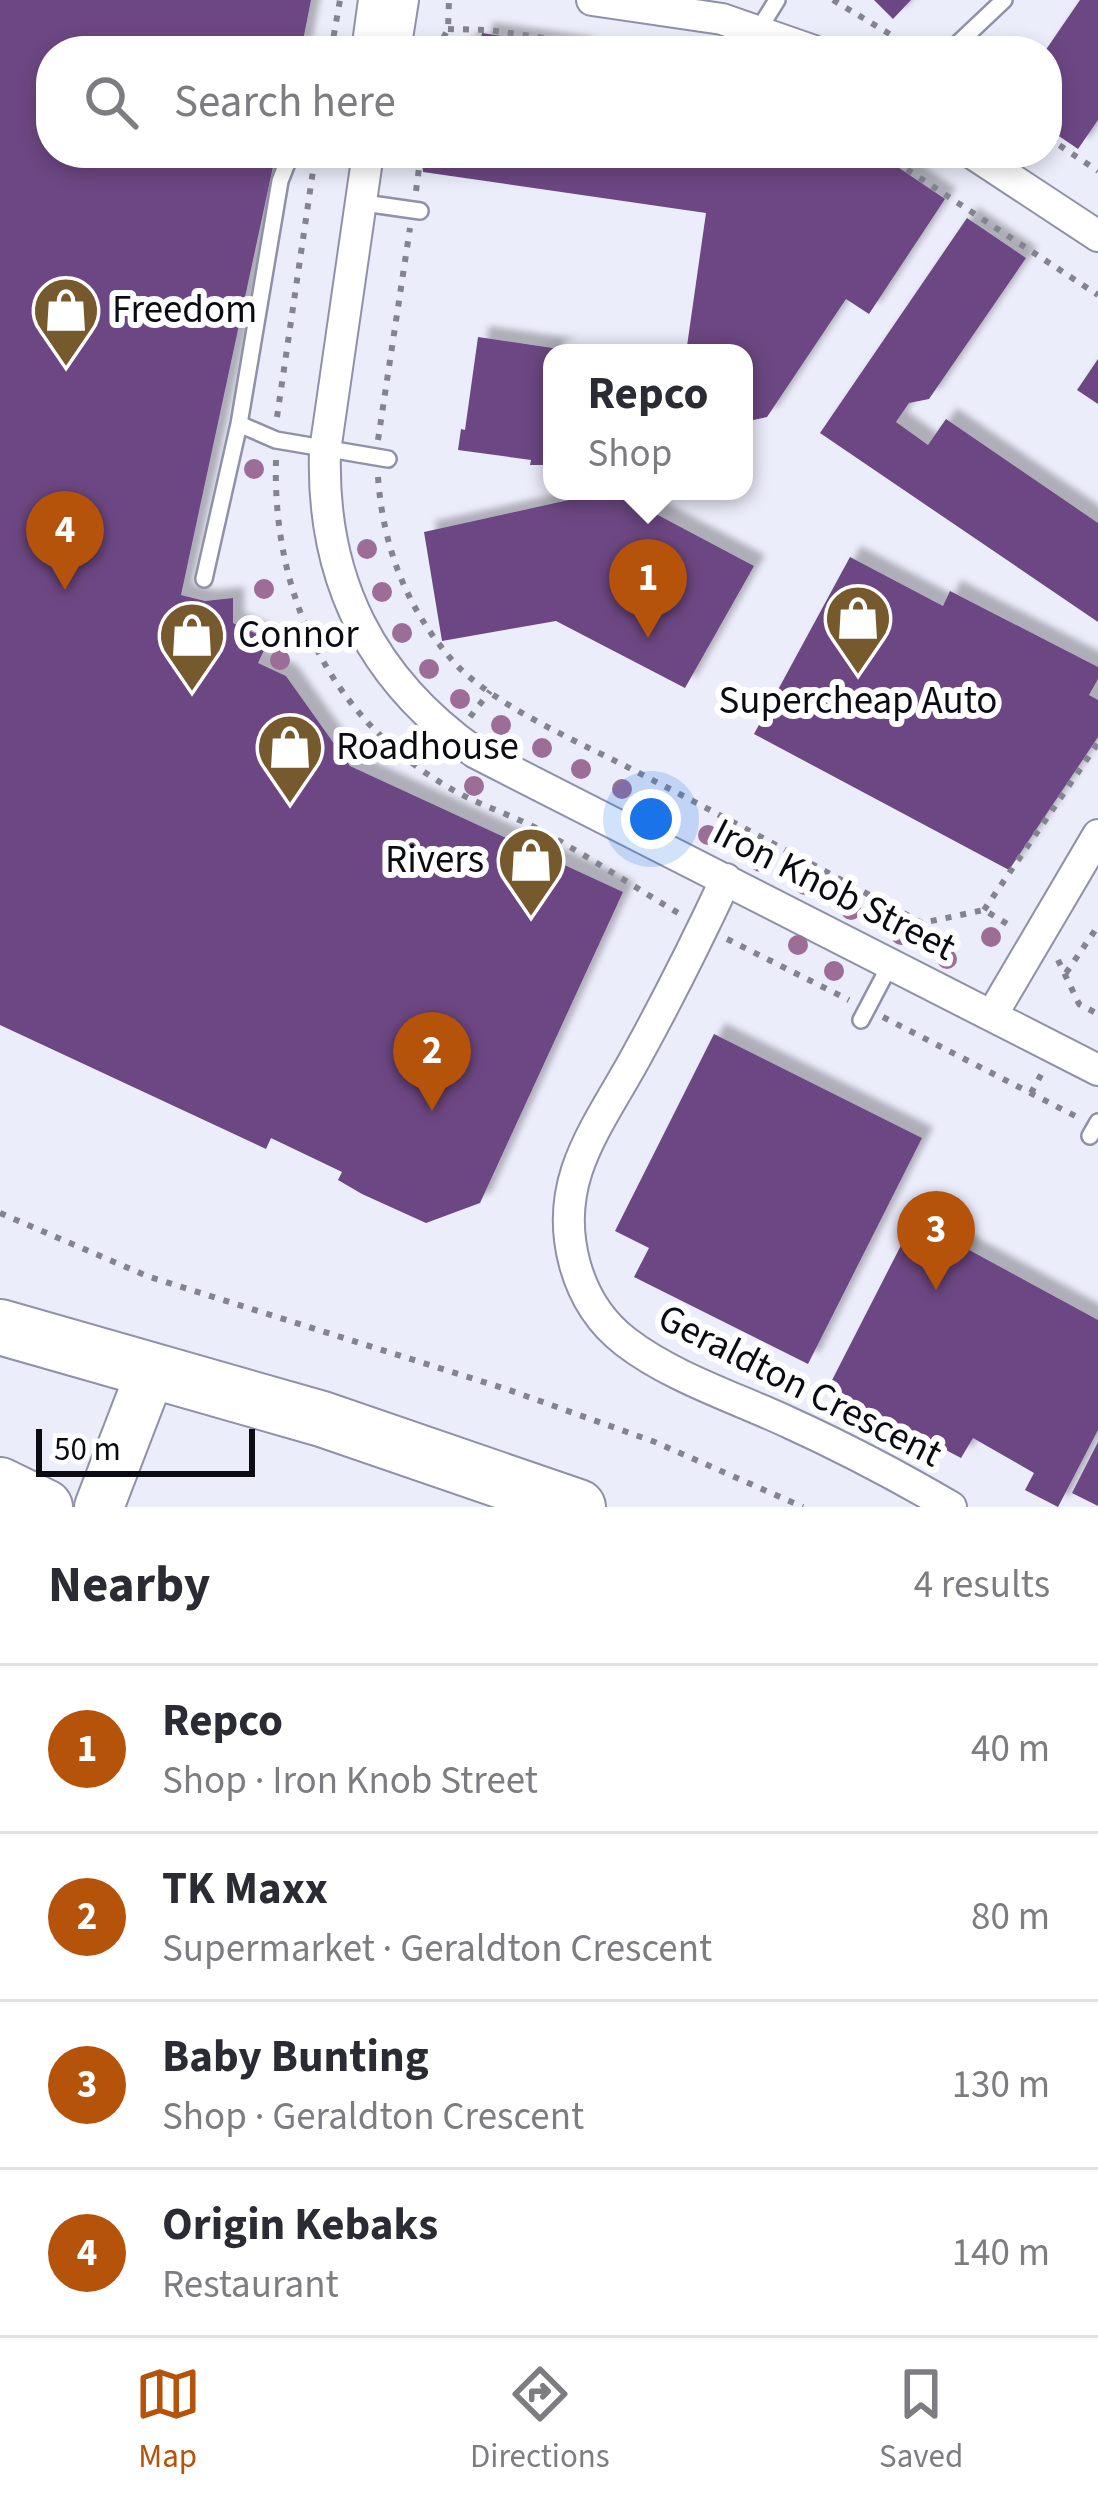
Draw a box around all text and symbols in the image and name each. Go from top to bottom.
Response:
search box [36,36,1062,168]
icon: search [78,69,144,135]
text: Search here [174,70,396,134]
shop icon: Freedom [31,275,101,369]
place label: Freedom [112,282,257,338]
popup [543,344,753,500]
text: Repco [587,362,709,426]
text: Shop [587,426,672,482]
pin: 4 [26,491,104,590]
pin: 1 [609,539,687,638]
shop icon: Supercheap Auto [823,583,893,677]
shop icon: Connor [157,600,227,694]
place label: Connor [238,607,359,663]
place label: Supercheap Auto [718,673,998,729]
shop icon: Roadhouse [255,712,325,806]
place label: Roadhouse [336,719,519,775]
your location [621,789,681,849]
street label: Iron Knob Street [703,805,965,975]
shop icon: Rivers [496,825,566,919]
place label: Rivers [385,832,484,888]
pin: 2 [393,1012,471,1111]
pin: 3 [897,1191,975,1290]
street label: Geraldton Crescent [648,1290,952,1482]
scale bar [36,1423,255,1476]
text: 50 m [54,1426,121,1473]
text: Nearby [48,1549,210,1621]
text: 4 results [914,1557,1050,1613]
text: Repco [162,1689,283,1753]
text: 1 [77,1721,97,1777]
text: 40 m [971,1721,1050,1777]
text: Shop · Iron Knob Street [162,1753,538,1809]
text: TK Maxx [162,1857,328,1921]
text: 2 [77,1889,97,1945]
text: 80 m [971,1889,1050,1945]
text: Supermarket · Geraldton Crescent [162,1921,712,1977]
text: Baby Bunting [162,2025,429,2089]
text: 3 [77,2057,97,2113]
text: 130 m [952,2057,1050,2113]
text: Shop · Geraldton Crescent [162,2089,584,2145]
text: Origin Kebaks [162,2193,438,2257]
text: 4 [77,2225,97,2281]
text: 140 m [952,2225,1050,2281]
text: Restaurant [162,2257,339,2313]
tab: Map [135,2361,201,2480]
tab: Directions [470,2361,610,2480]
tab: Saved [879,2361,963,2480]

